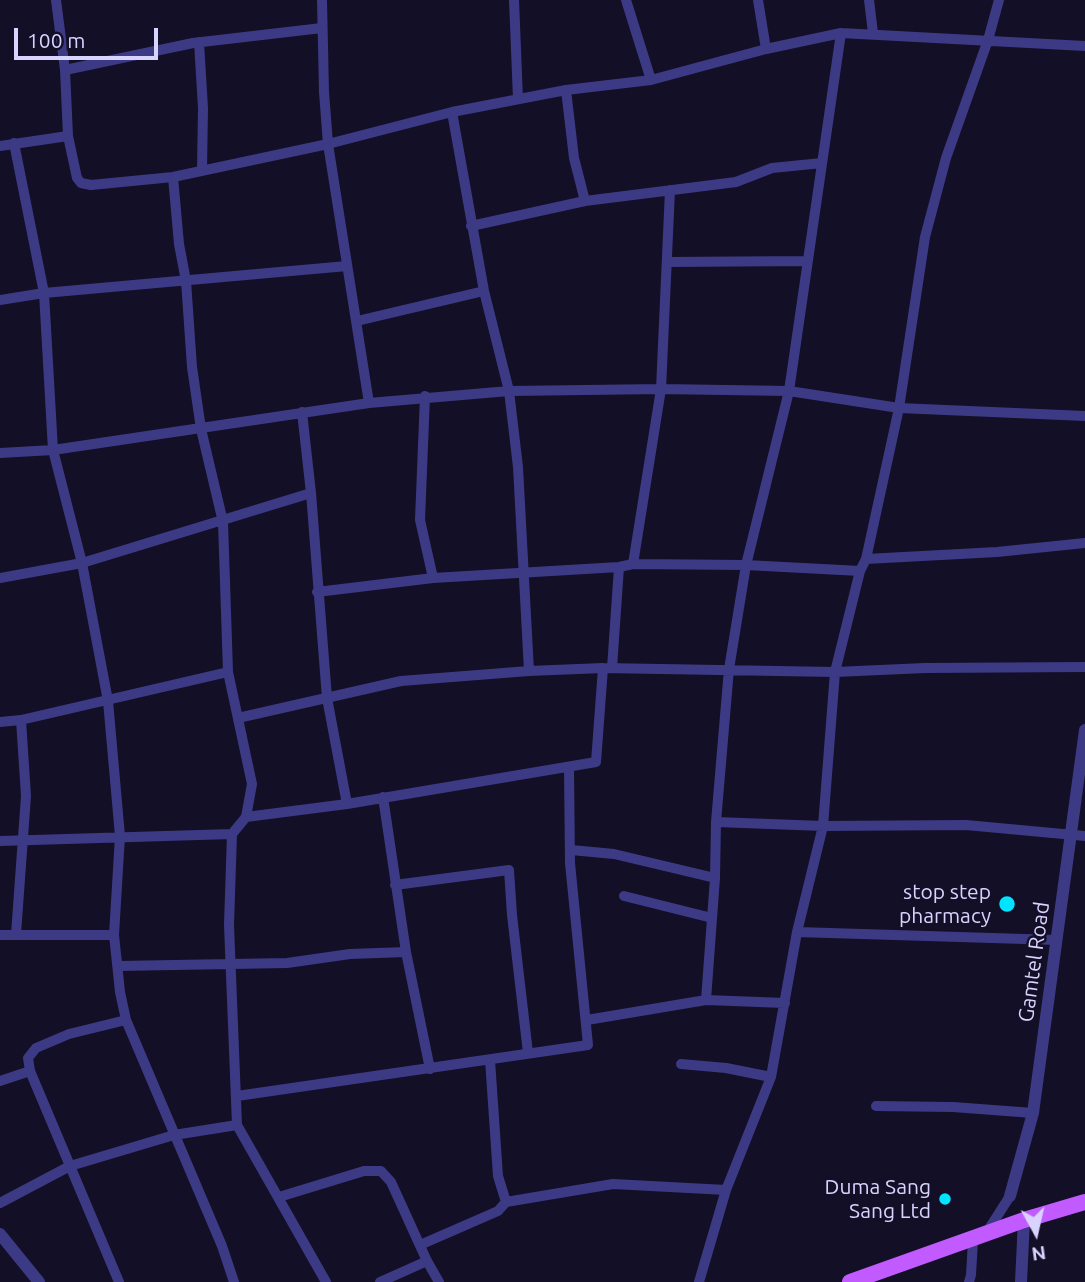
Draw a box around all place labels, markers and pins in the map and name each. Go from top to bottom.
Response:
place label: stop step pharmacy [899,879,991,929]
marker: stop step pharmacy [997,894,1017,914]
place label: Duma Sang Sang Ltd [825,1174,931,1224]
marker: Duma Sang Sang Ltd [937,1191,953,1207]

